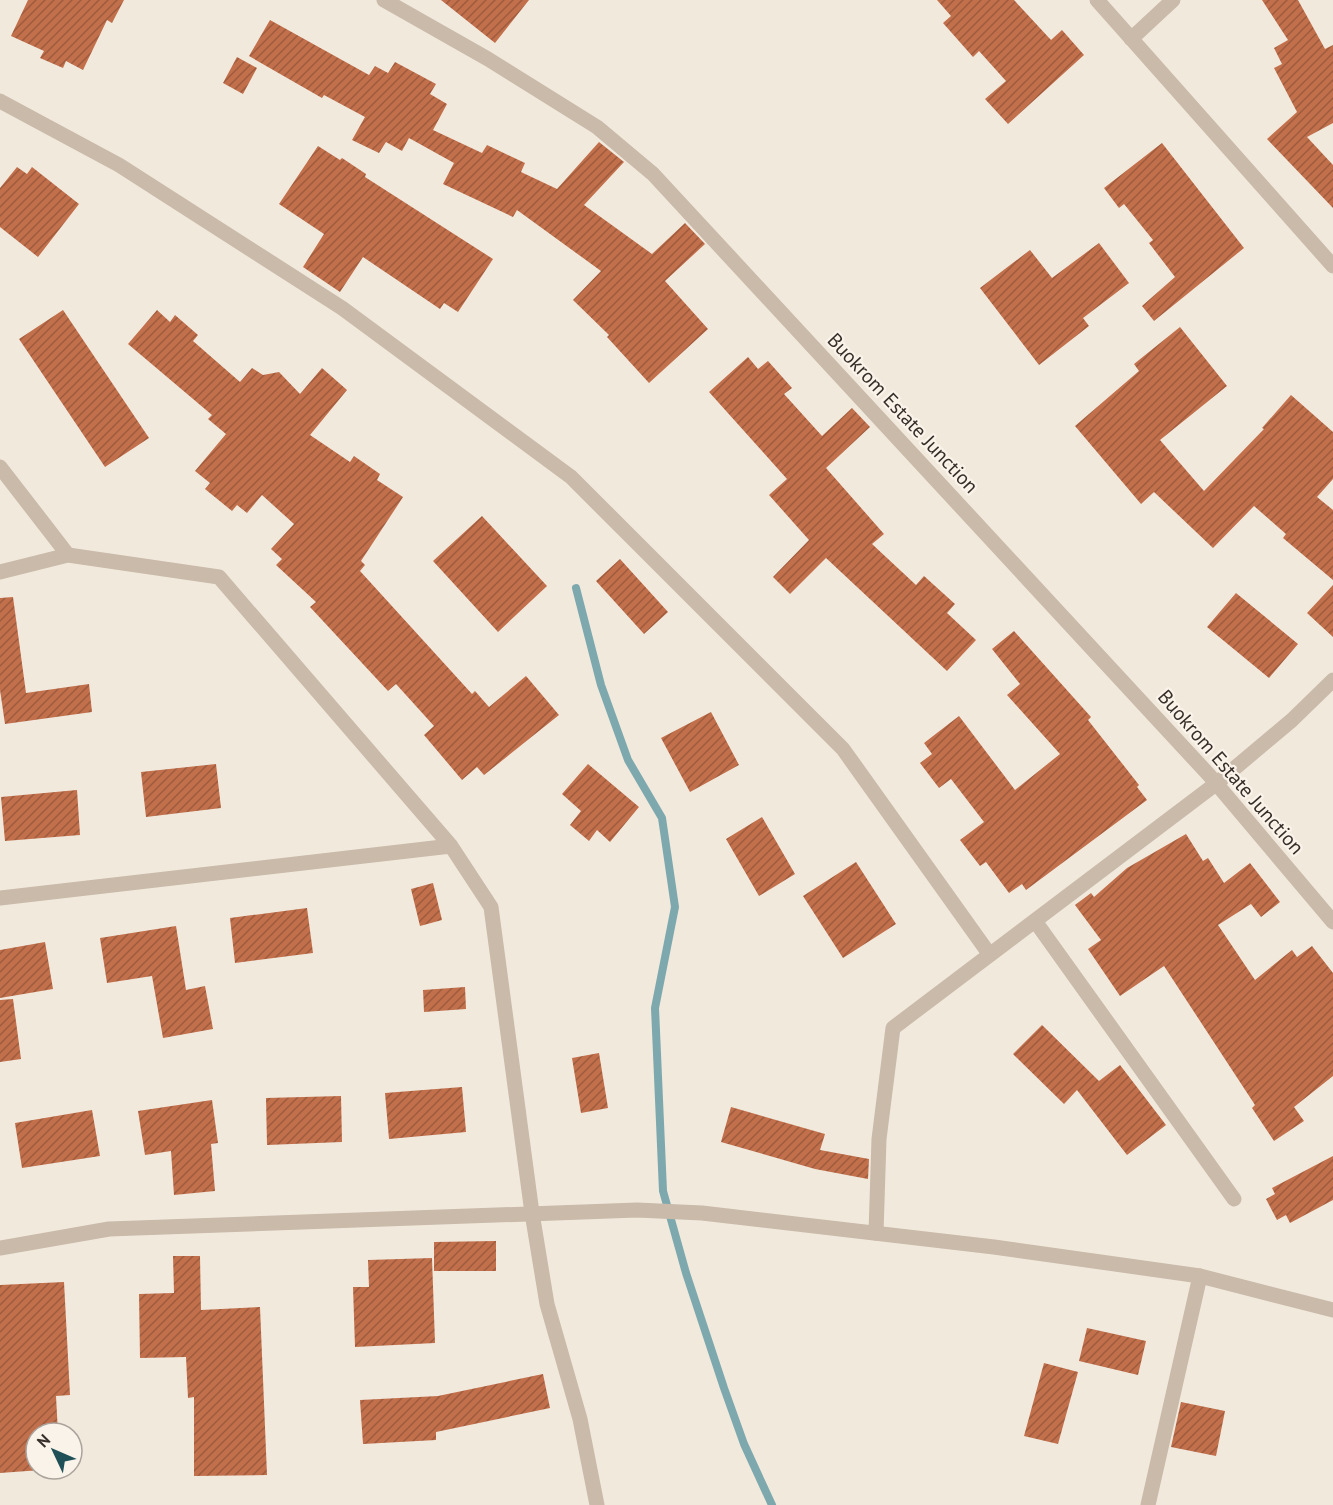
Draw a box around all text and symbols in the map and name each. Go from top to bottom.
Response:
street label: Buokrom Estate Junction [822,327,984,499]
street label: Buokrom Estate Junction [1152,684,1310,860]
north arrow [24,1421,84,1481]
text: N [32,1430,54,1451]

